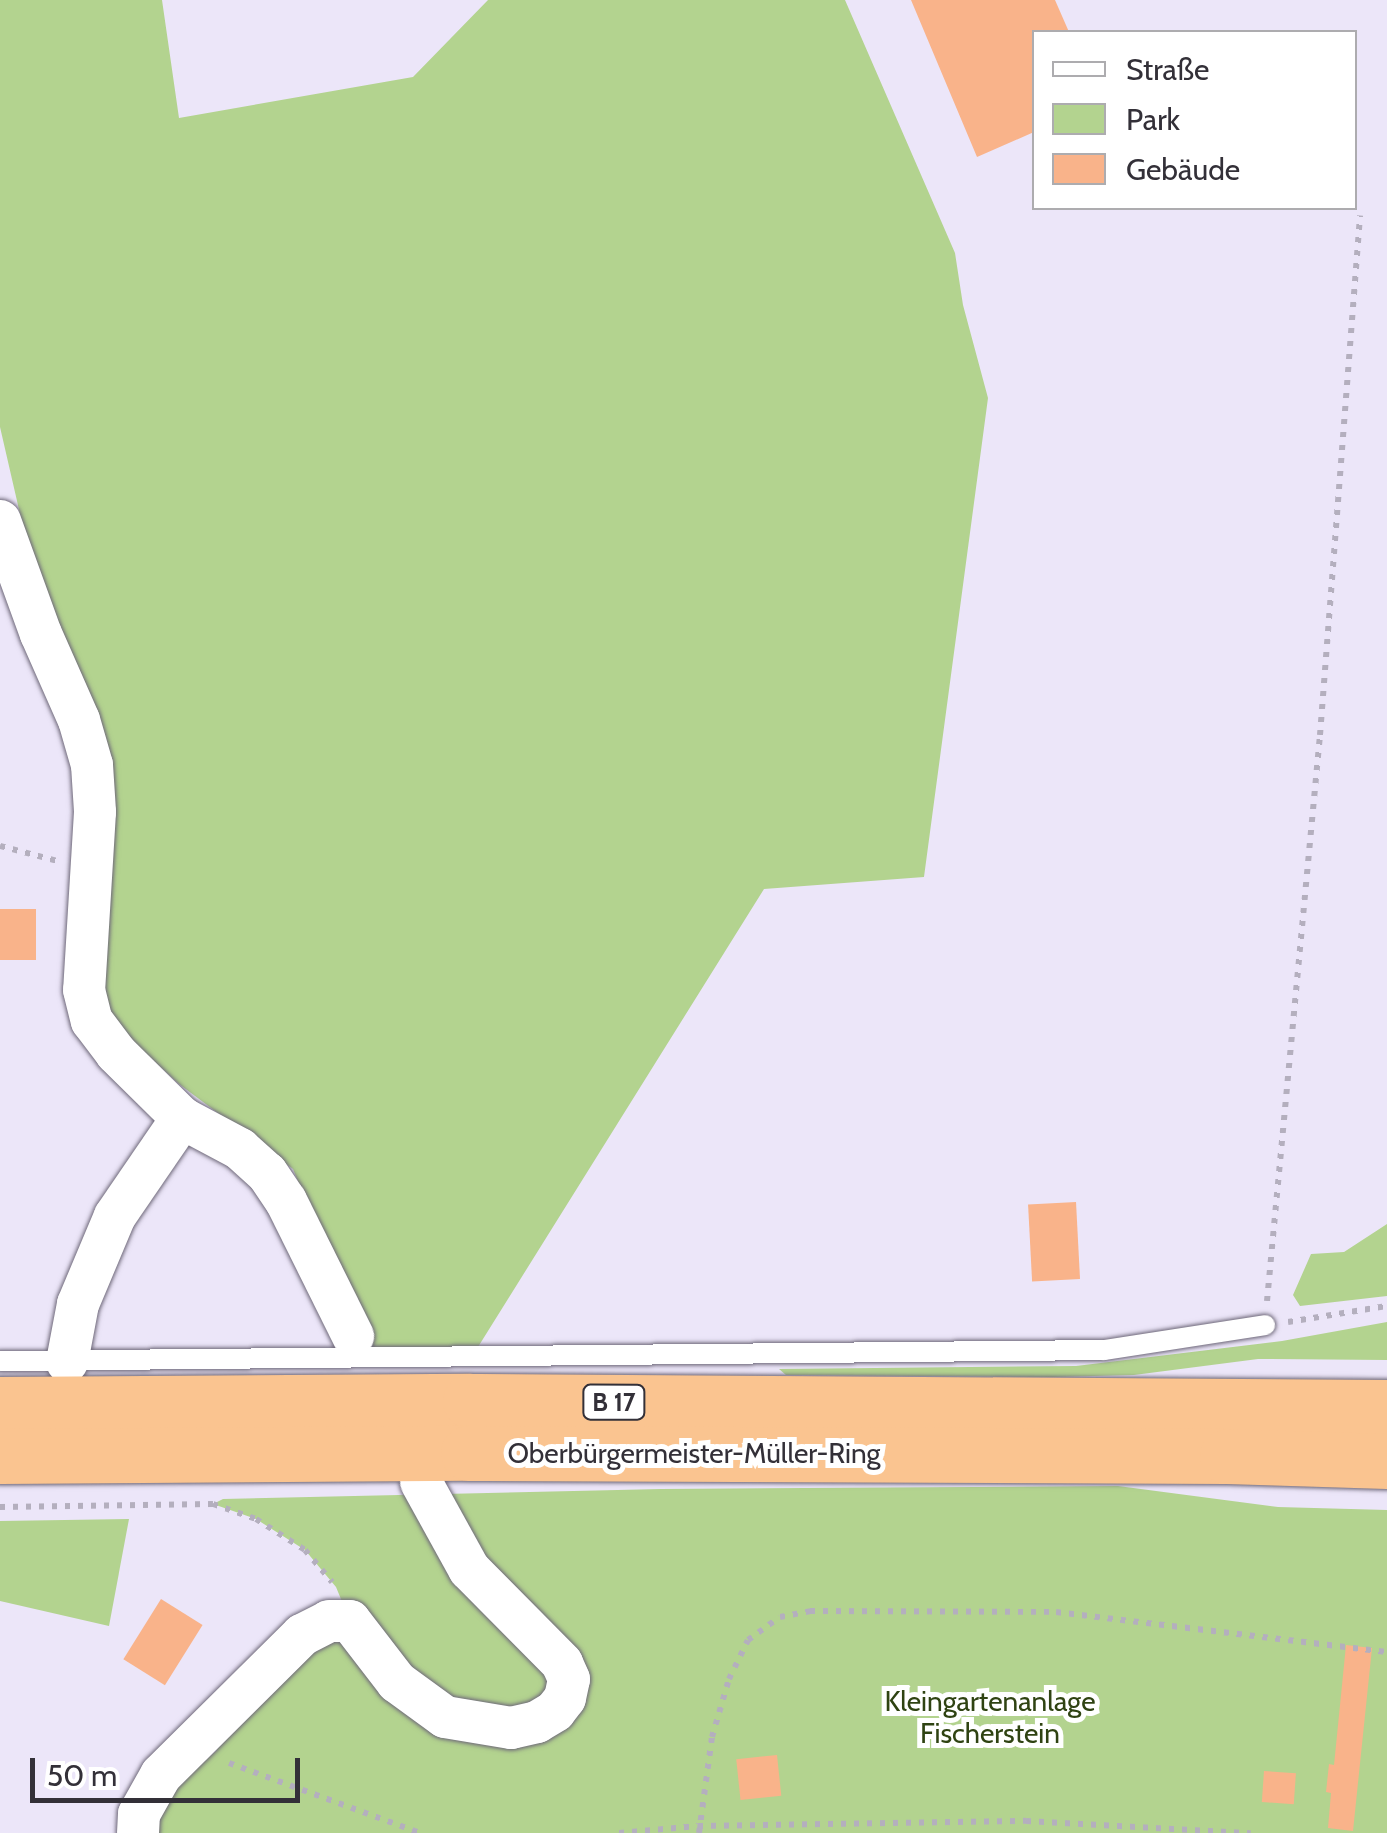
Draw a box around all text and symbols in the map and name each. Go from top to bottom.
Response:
legend [1032,30,1357,210]
text: Straße [1126,51,1209,88]
text: Park [1126,101,1180,138]
text: Gebäude [1126,151,1240,188]
road number: B 17 [582,1382,646,1422]
street label: Oberbürgermeister-Müller-Ring [507,1436,881,1470]
park label: Kleingartenanlage Fischerstein [884,1684,1096,1750]
scale bar [35,1738,305,1800]
text: 50 m [47,1757,117,1794]

